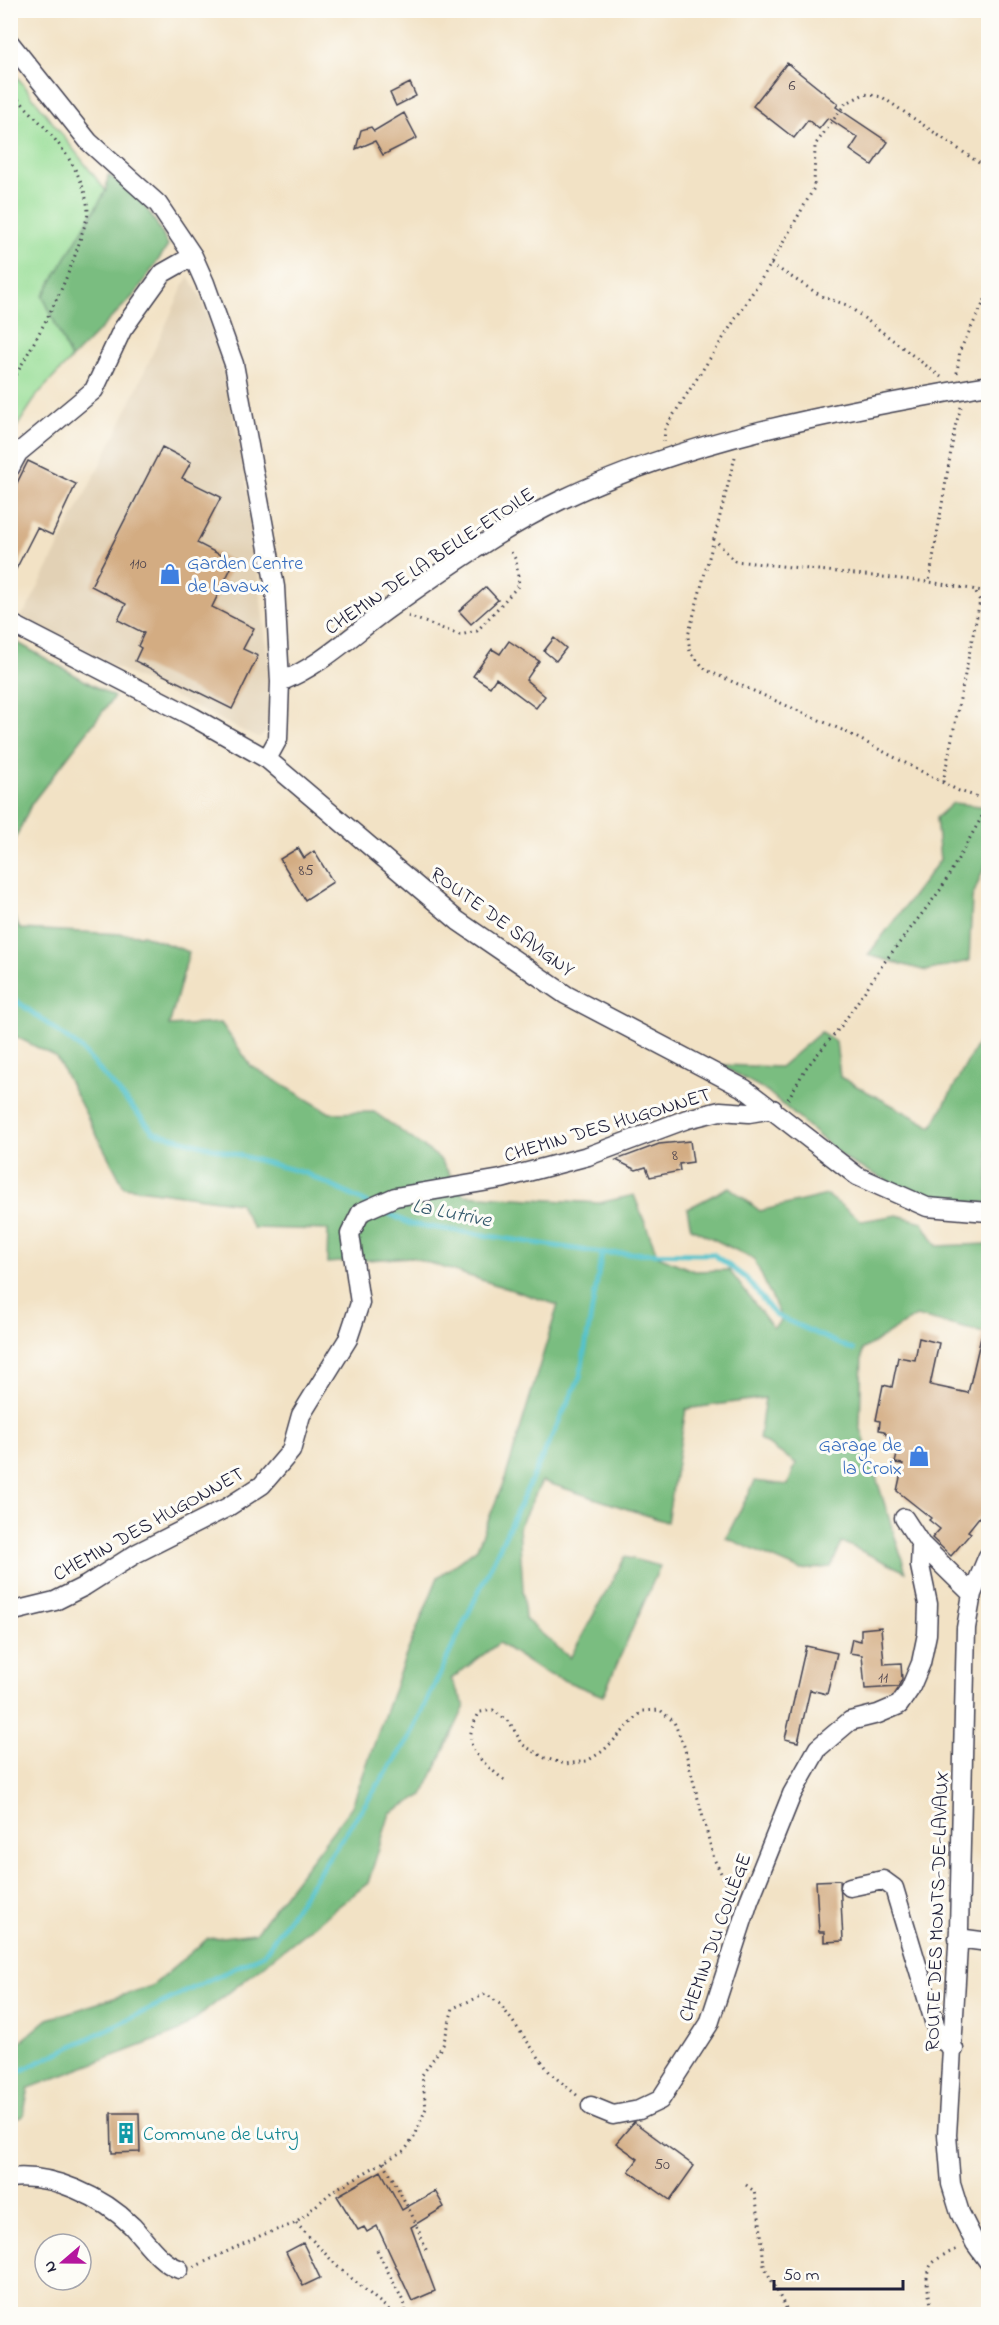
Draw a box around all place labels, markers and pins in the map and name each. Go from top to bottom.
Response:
place label: Garden Centre de Lavaux [187,550,303,602]
shop icon: Garden Centre de Lavaux [158,562,182,586]
place label: Garage de la Croix [819,1432,902,1484]
shop icon: Garage de la Croix [907,1444,931,1468]
building icon: Commune de Lutry [114,2121,138,2145]
place label: Commune de Lutry [143,2121,299,2150]

